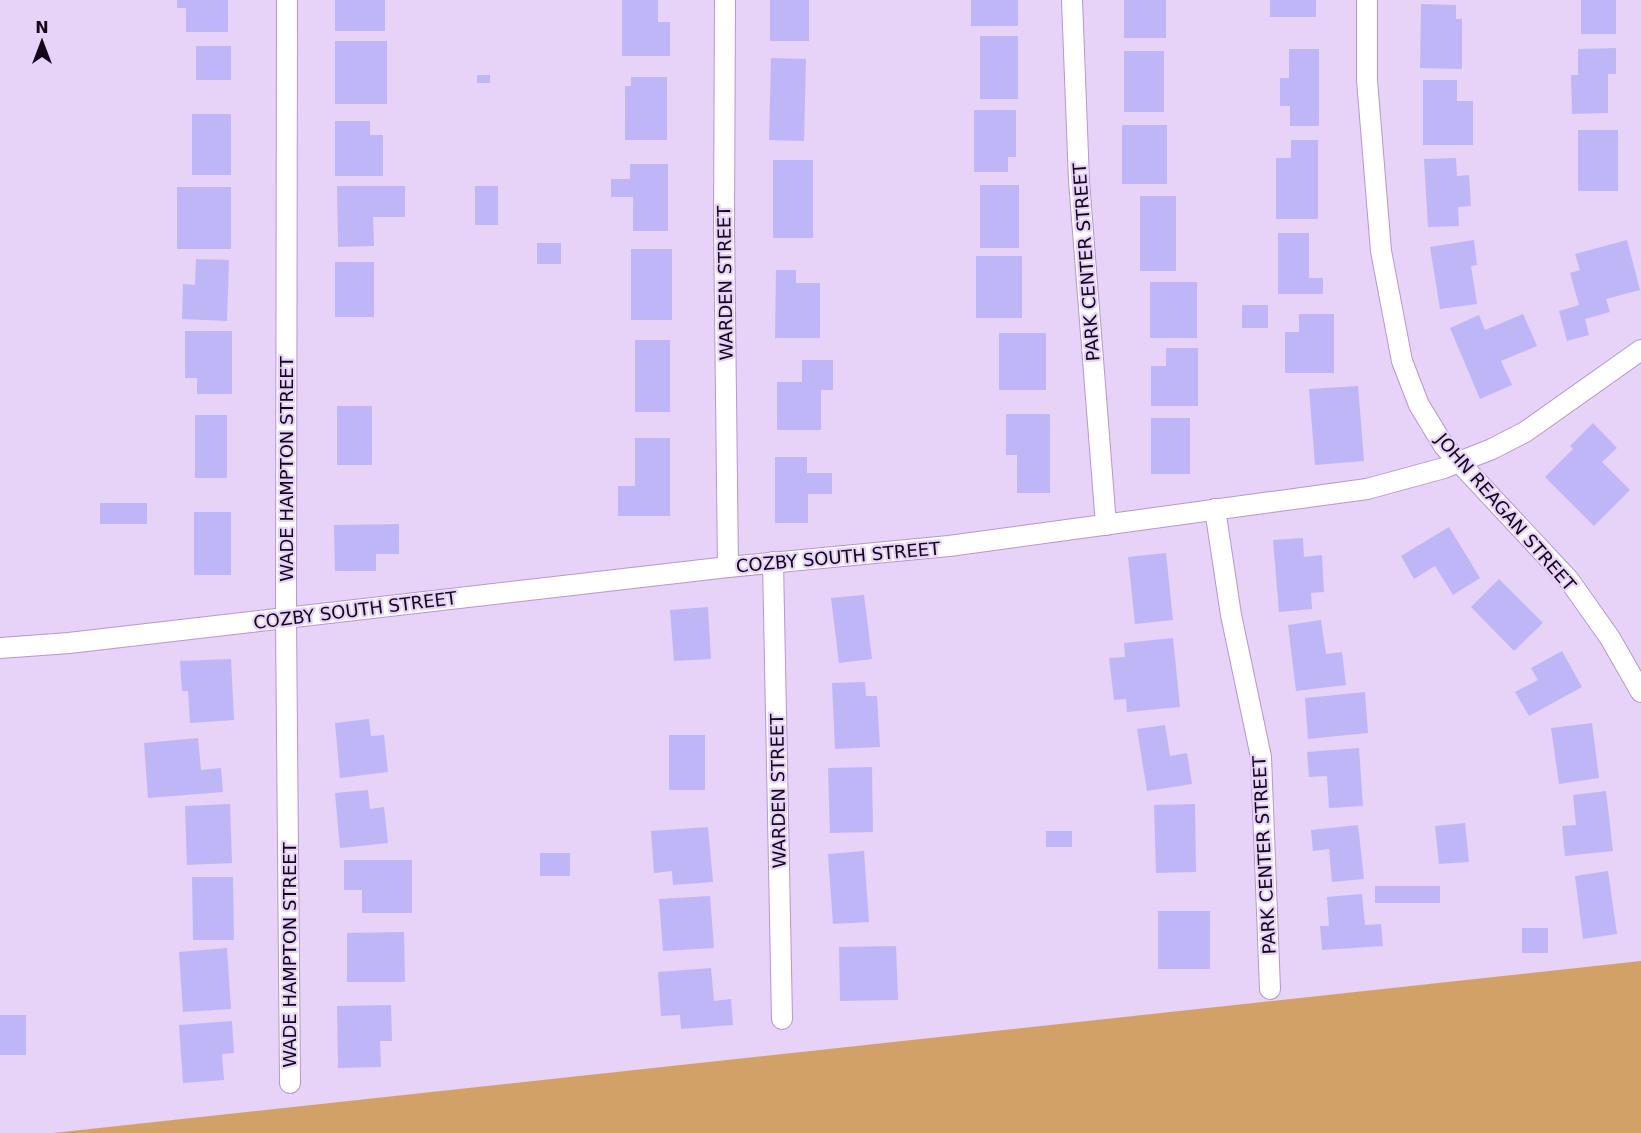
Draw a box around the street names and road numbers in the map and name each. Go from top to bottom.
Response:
street label: PARK CENTER STREET [1069,161,1103,362]
street label: WARDEN STREET [713,204,737,361]
street label: WADE HAMPTON STREET [276,355,297,582]
street label: JOHN REAGAN STREET [1431,428,1581,596]
street label: COZBY SOUTH STREET [735,538,942,576]
street label: COZBY SOUTH STREET [252,587,459,633]
street label: WARDEN STREET [766,712,790,869]
street label: PARK CENTER STREET [1248,754,1280,955]
street label: WADE HAMPTON STREET [279,841,300,1068]

